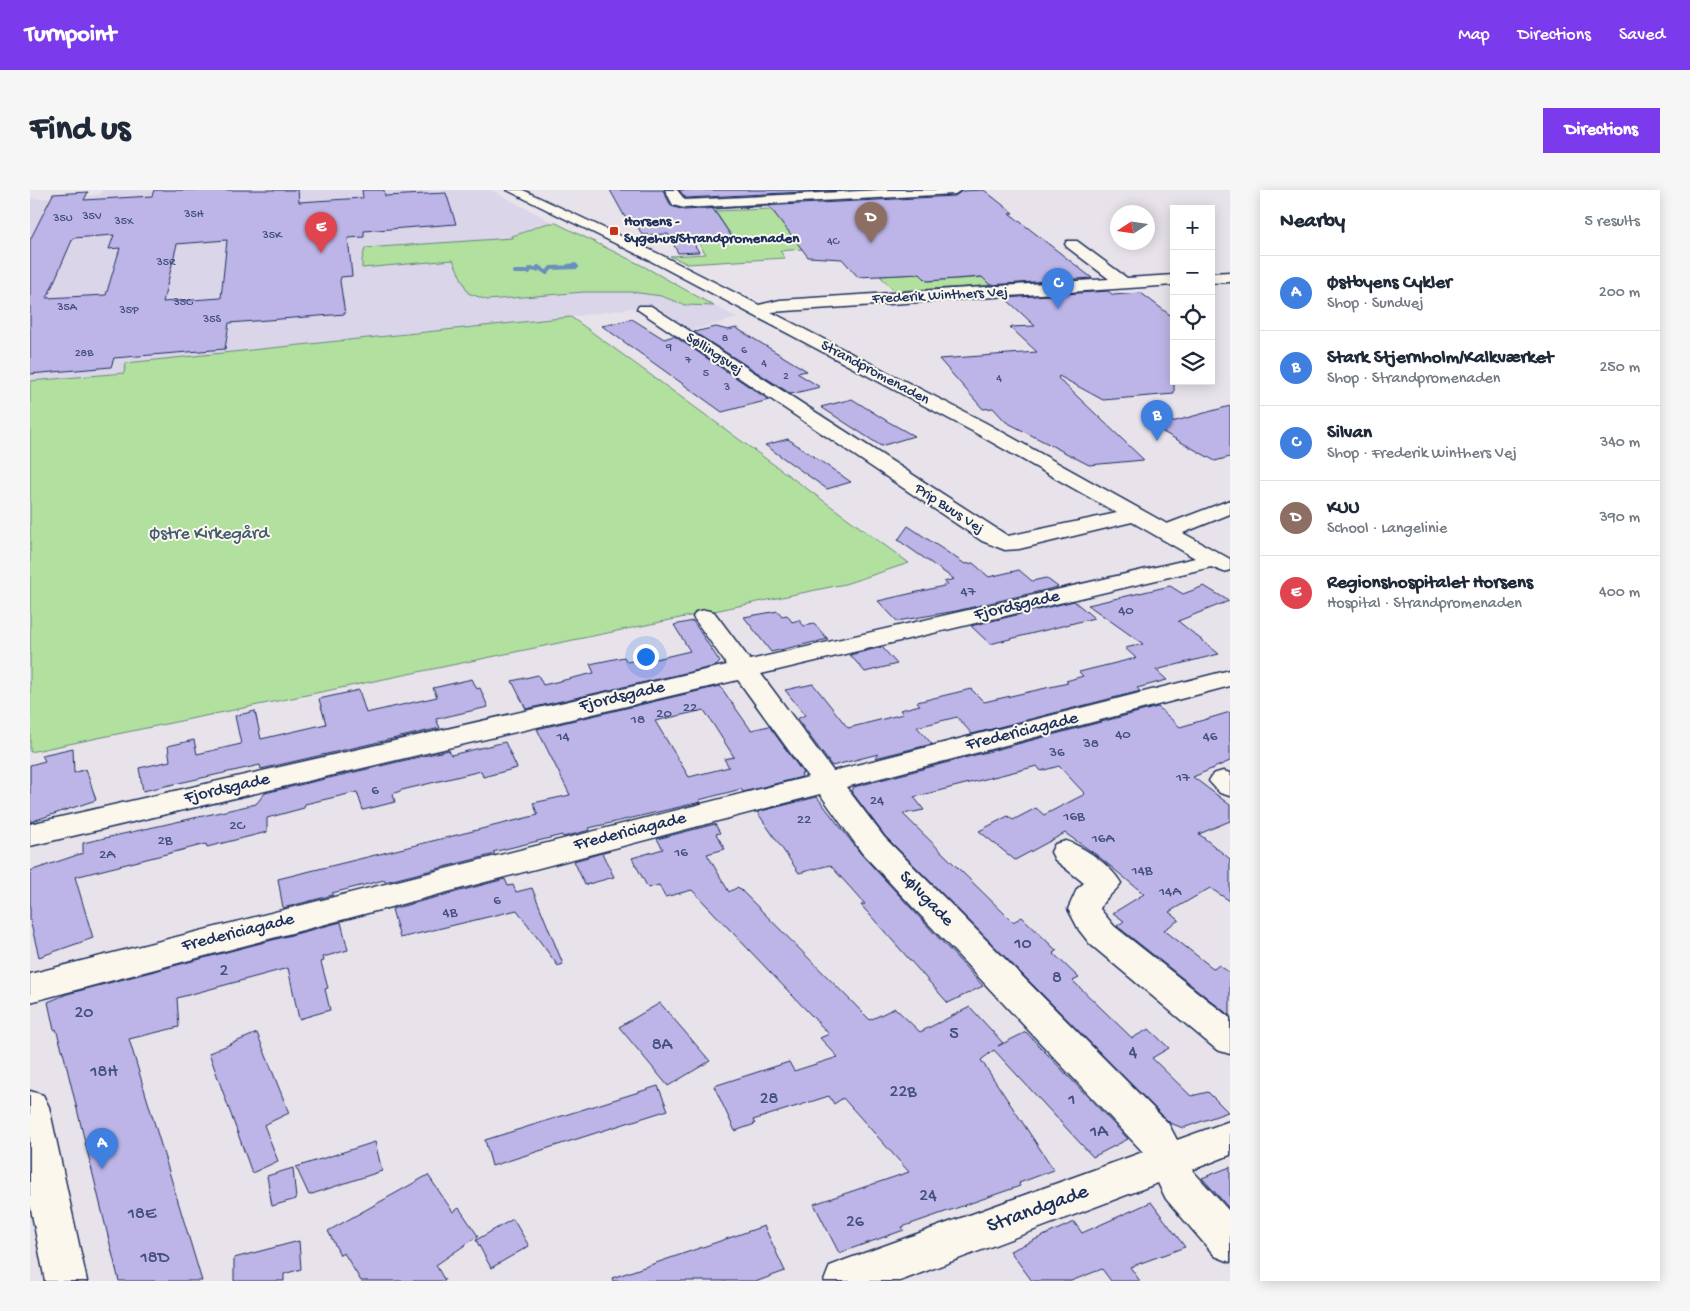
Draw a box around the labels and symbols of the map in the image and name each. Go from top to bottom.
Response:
pin: D [855,202,887,243]
north arrow [1110,205,1155,250]
house number: 35H [183,208,204,222]
house number: 35V [81,210,102,224]
house number: 35U [52,212,73,226]
pin: E [305,212,337,253]
place label: Horsens - Sygehus/Strandpromenaden [624,213,800,248]
house number: 35X [114,215,134,229]
marker: Horsens - Sygehus/Strandpromenaden [608,225,620,237]
house number: 35K [261,229,283,243]
house number: 4C [827,235,841,249]
house number: 35R [156,256,176,270]
pin: C [1042,268,1074,309]
street label: Frederik Winthers Vej [871,283,1008,309]
house number: 35C [172,296,194,310]
house number: 35A [56,301,78,315]
house number: 35P [118,304,139,318]
house number: 35S [202,313,221,327]
street label: Søllingsvej [682,329,746,379]
house number: 8 [722,332,729,346]
street label: Strandpromenaden [818,337,932,409]
house number: 9 [665,341,672,355]
house number: 6 [741,344,748,358]
house number: 28B [75,347,94,361]
house number: 7 [684,354,692,368]
house number: 4 [761,357,767,371]
house number: 5 [703,367,709,381]
house number: 2 [783,370,789,384]
house number: 4 [996,372,1002,386]
house number: 3 [723,381,730,395]
pin: B [1141,400,1173,441]
street label: Prip Buus Vej [910,479,987,538]
park label: Østre Kirkegård [149,524,270,545]
house number: 47 [961,583,977,601]
street label: Fjordsgade [971,586,1063,626]
house number: 40 [1118,602,1134,620]
your location [633,644,659,670]
street label: Fjordsgade [576,677,668,717]
house number: 22 [683,699,697,717]
house number: 20 [656,705,672,723]
street label: Fredericiagade [963,708,1081,756]
house number: 18 [630,711,645,729]
house number: 40 [1115,726,1131,744]
house number: 14 [555,728,570,746]
house number: 46 [1203,728,1218,746]
house number: 38 [1082,735,1099,753]
house number: 36 [1048,744,1065,762]
street label: Fjordsgade [181,769,273,809]
house number: 17 [1175,769,1191,787]
house number: 6 [371,782,379,800]
house number: 24 [870,792,884,810]
street label: Fredericiagade [571,808,689,856]
house number: 16B [1062,808,1085,826]
house number: 22 [797,811,811,829]
house number: 2C [229,817,246,835]
house number: 16A [1091,830,1115,848]
house number: 2B [157,832,173,850]
house number: 16 [673,844,688,862]
house number: 2A [99,846,116,864]
house number: 14B [1131,862,1153,880]
street label: Sølvgade [894,867,958,932]
house number: 14A [1158,883,1182,901]
house number: 6 [493,892,501,910]
house number: 4B [443,904,458,922]
street label: Fredericiagade [179,909,297,957]
house number: 10 [1013,934,1032,955]
house number: 2 [220,961,229,982]
house number: 8 [1052,968,1062,989]
house number: 20 [74,1003,94,1024]
house number: 5 [949,1024,959,1045]
house number: 8A [652,1035,674,1056]
house number: 4 [1129,1043,1138,1064]
house number: 18H [89,1062,118,1083]
house number: 22B [890,1082,917,1103]
house number: 28 [760,1089,778,1110]
house number: 1 [1067,1090,1076,1111]
house number: 1A [1089,1122,1109,1143]
pin: A [86,1128,118,1169]
street label: Strandgade [984,1180,1093,1240]
house number: 24 [919,1186,937,1207]
house number: 18E [127,1204,157,1225]
house number: 26 [846,1212,865,1233]
house number: 18D [140,1248,170,1269]

